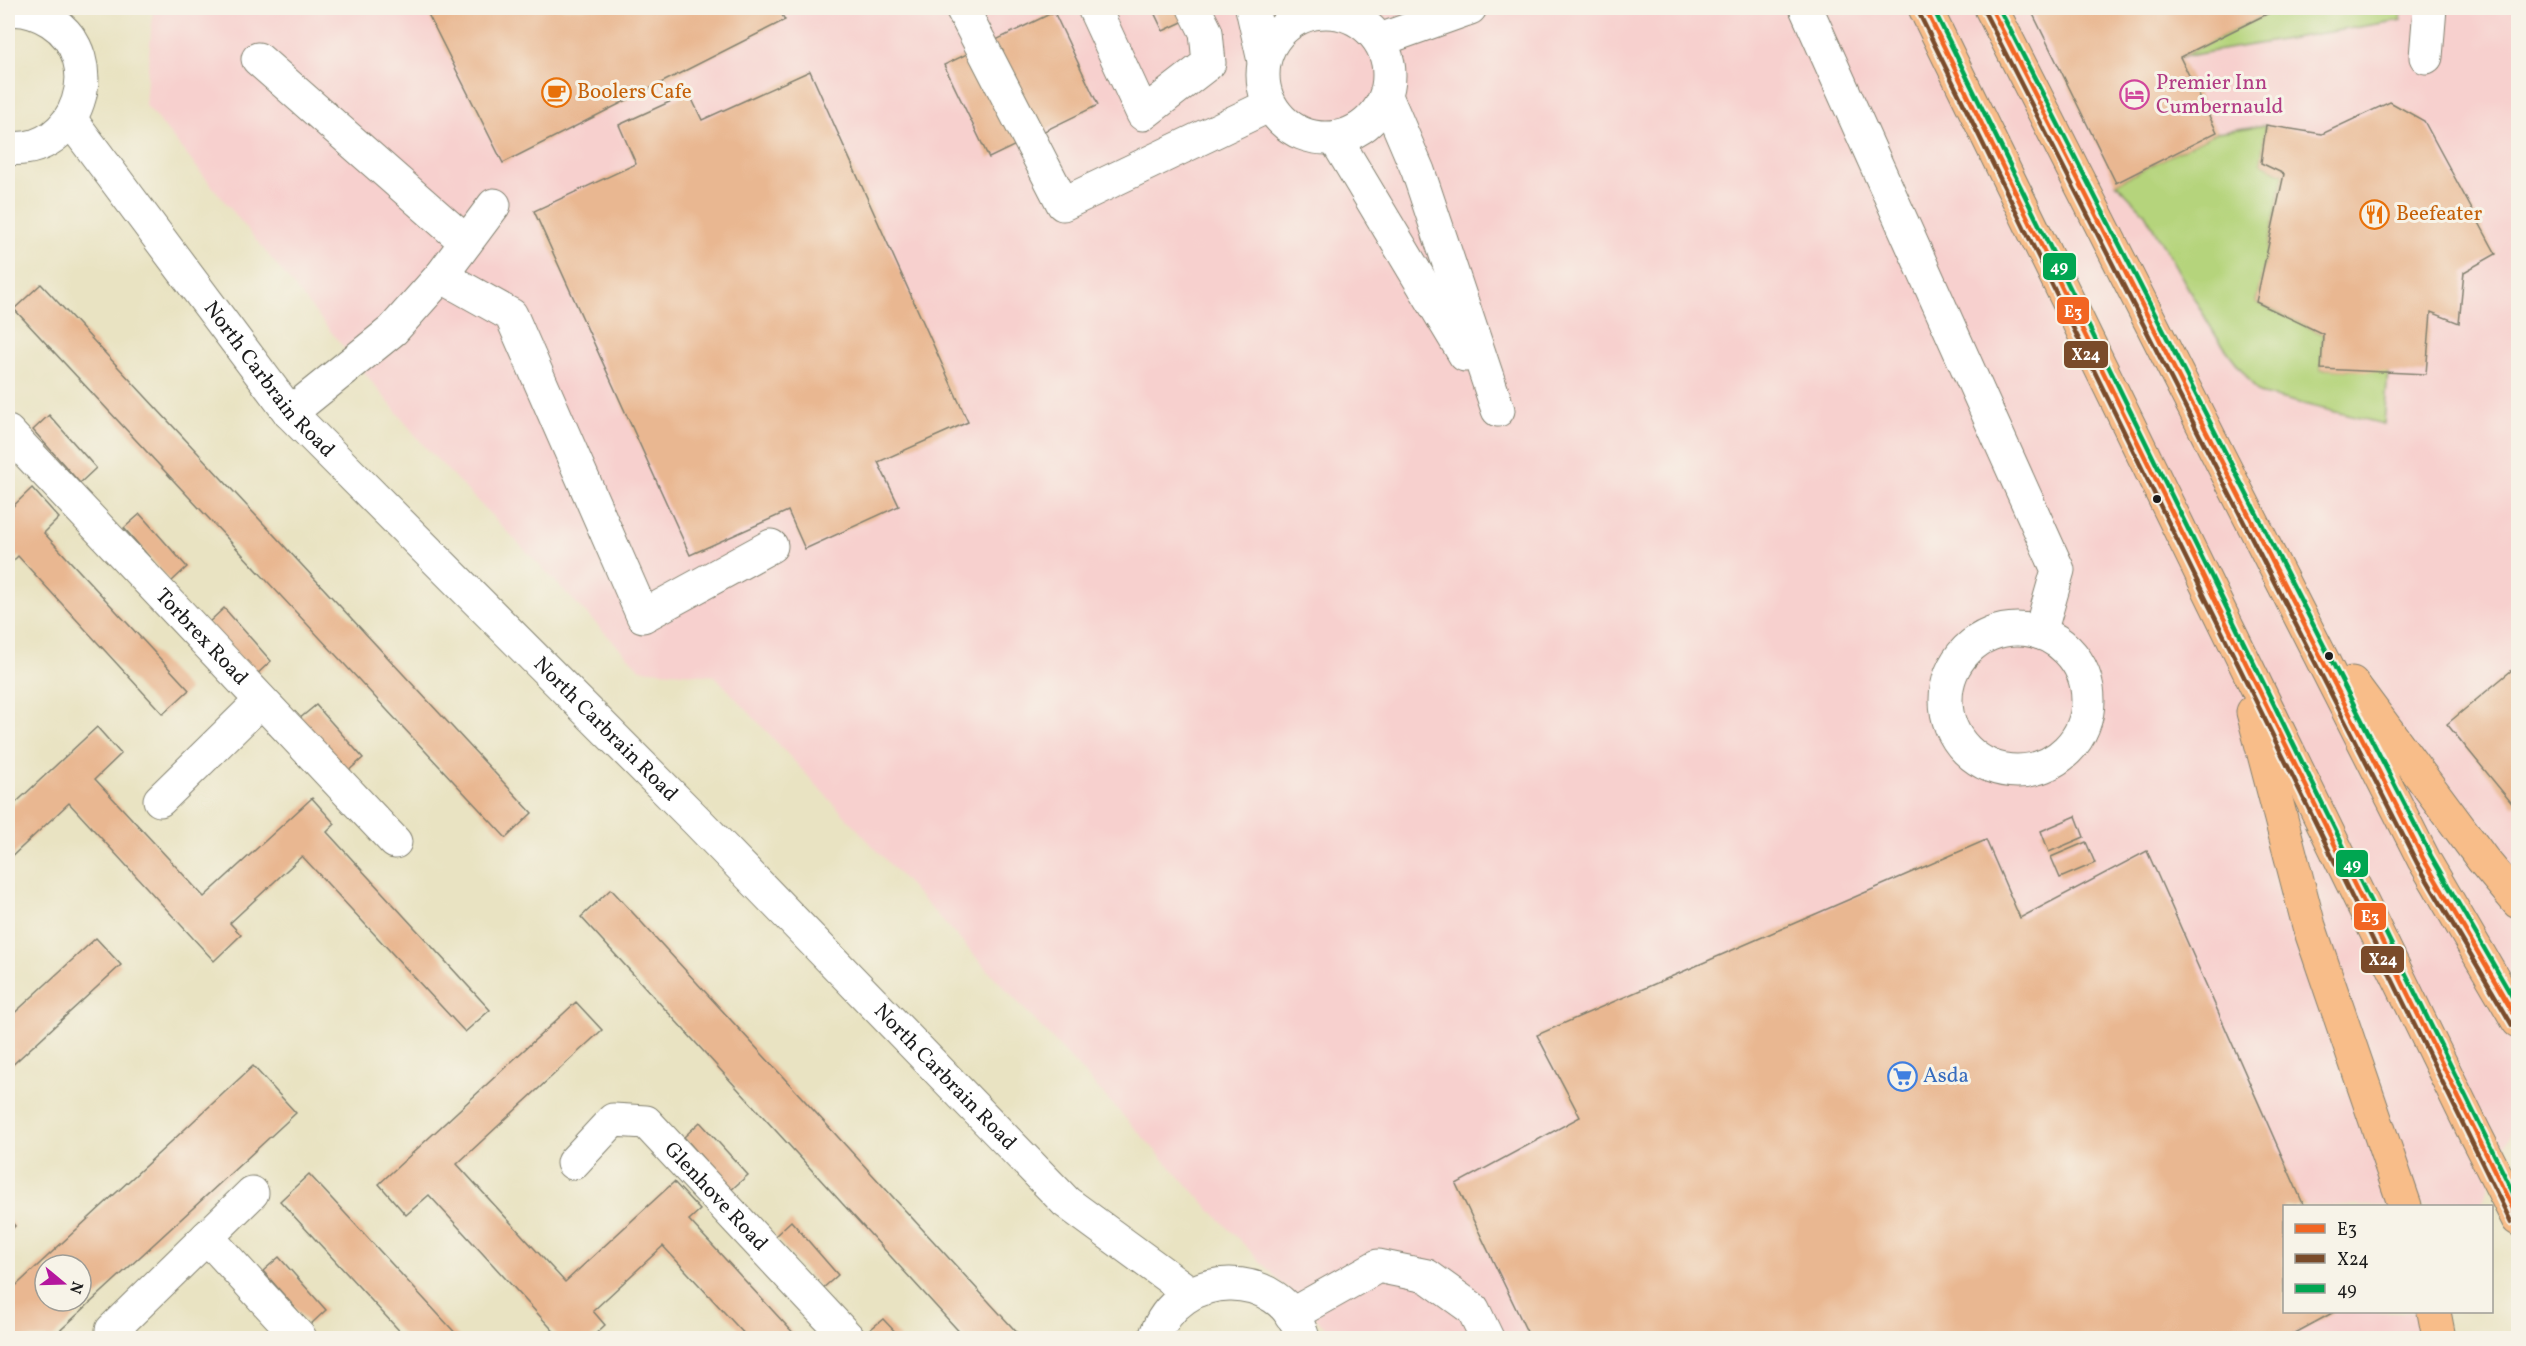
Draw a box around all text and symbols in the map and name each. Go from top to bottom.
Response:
place label: Premier Inn Cumbernauld [2156,69,2283,122]
cafe icon: Boolers Cafe [540,76,572,108]
place label: Boolers Cafe [577,78,692,107]
hotel icon: Premier Inn Cumbernauld [2119,79,2151,111]
restaurant icon: Beefeater [2359,198,2391,230]
place label: Beefeater [2396,200,2482,229]
line badge: 49 [2042,252,2077,281]
text: 49 [2050,257,2068,279]
street label: North Carbrain Road [197,295,341,464]
line badge: E3 [2056,296,2090,325]
text: E3 [2064,302,2082,324]
line badge: X24 [2063,340,2109,369]
text: X24 [2072,345,2101,367]
unlabelled marker [2151,493,2163,505]
street label: Torbrex Road [149,582,255,692]
street label: North Carbrain Road [527,650,684,808]
unlabelled marker [2323,650,2335,662]
line badge: 49 [2335,849,2369,878]
text: 49 [2343,855,2361,877]
line badge: E3 [2353,902,2387,931]
text: E3 [2361,907,2379,929]
line badge: X24 [2360,945,2405,974]
text: X24 [2369,950,2398,972]
street label: North Carbrain Road [867,997,1023,1157]
supermarket icon: Asda [1886,1060,1918,1092]
place label: Asda [1923,1062,1969,1091]
street label: Glenhove Road [657,1136,774,1258]
legend [2283,1205,2493,1313]
text: E3 [2337,1218,2357,1243]
text: X24 [2337,1248,2369,1273]
north arrow [33,1253,93,1313]
text: N [63,1278,88,1297]
text: 49 [2337,1278,2357,1303]

